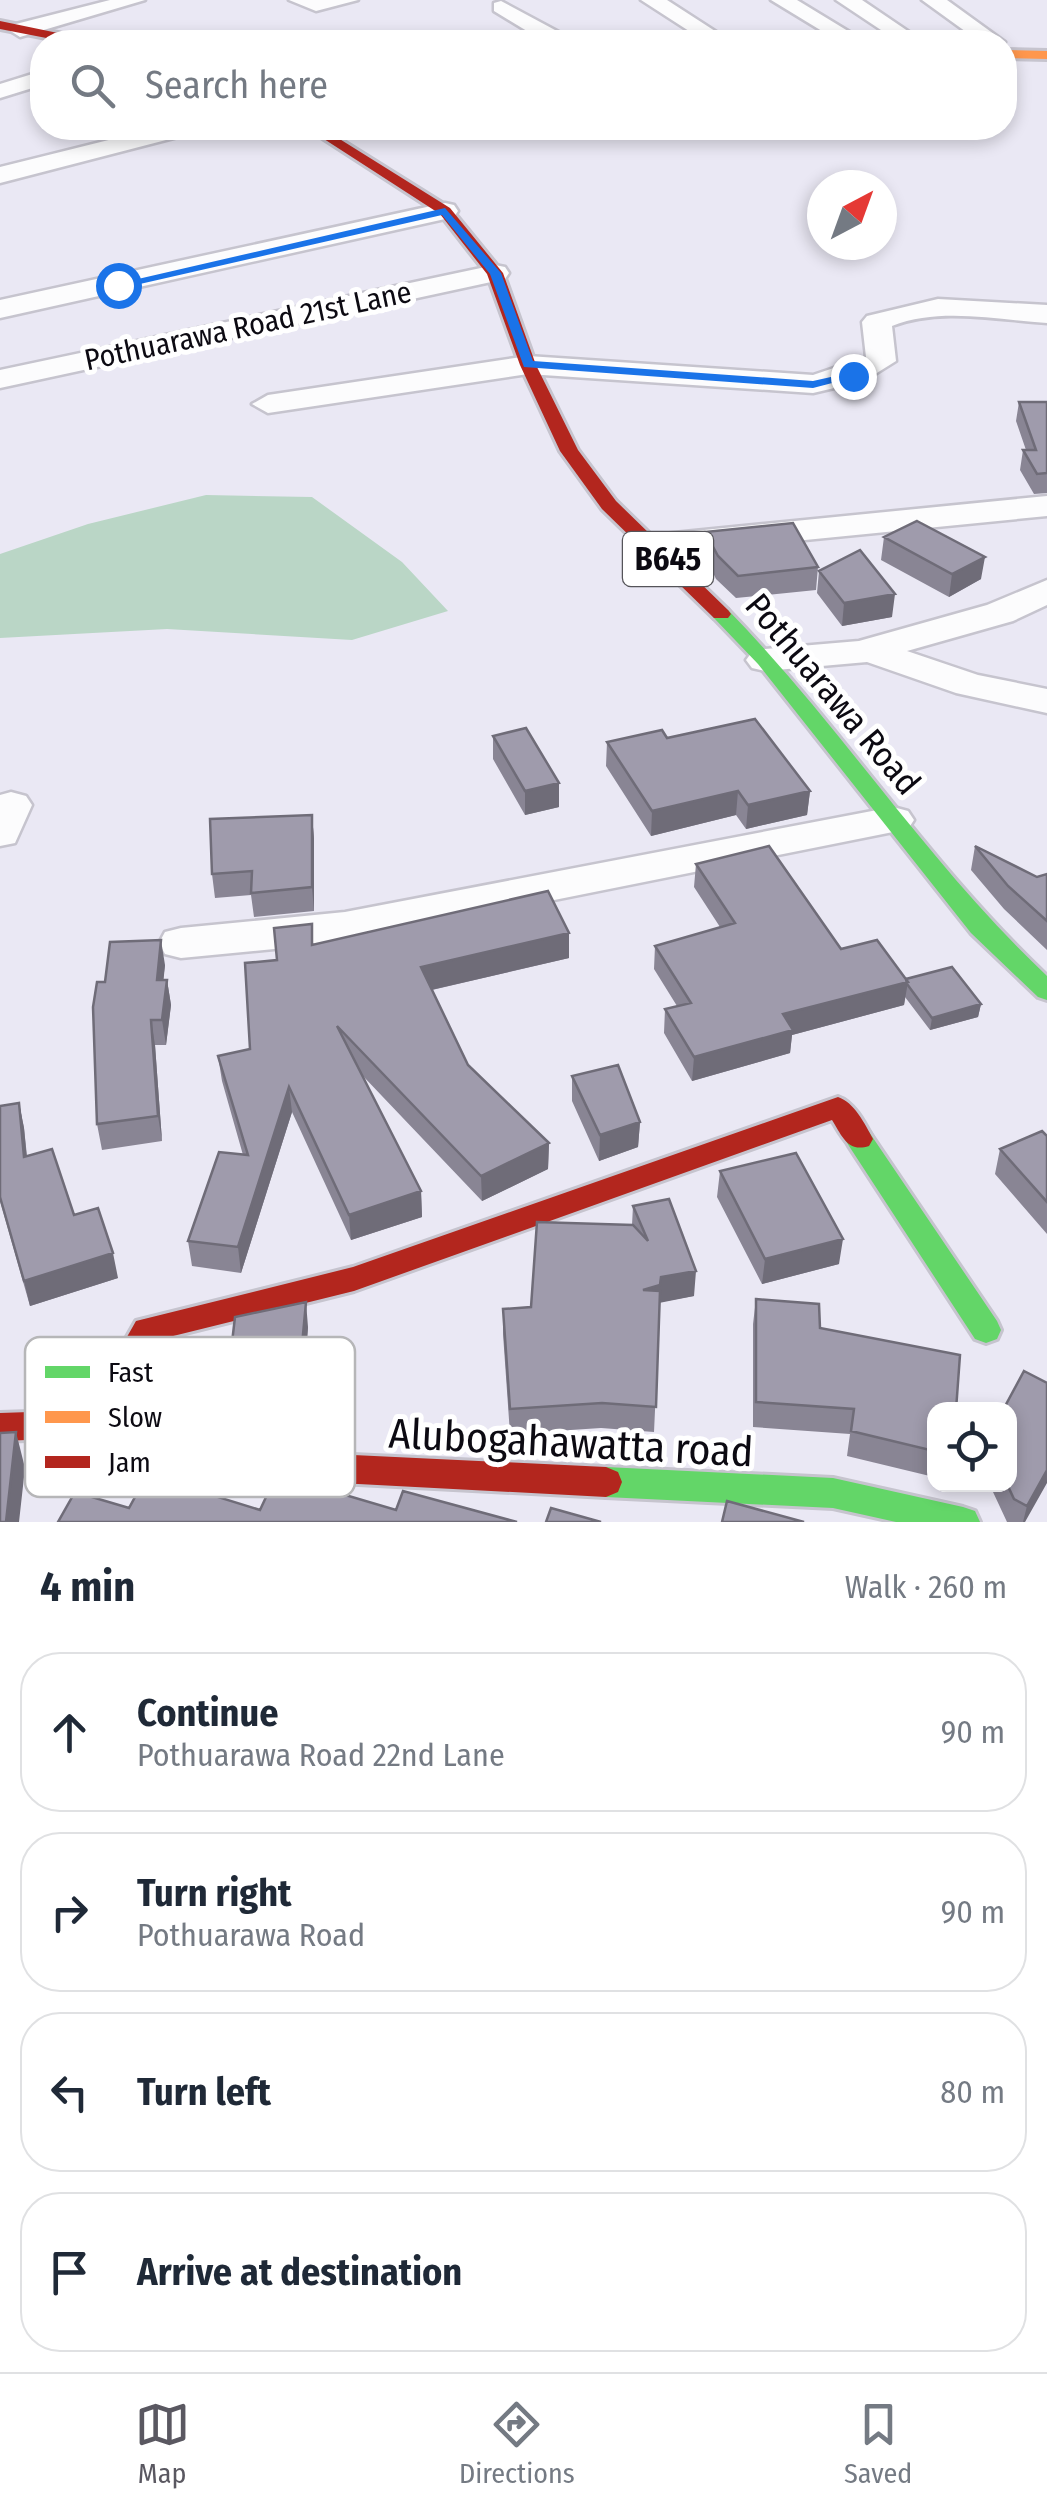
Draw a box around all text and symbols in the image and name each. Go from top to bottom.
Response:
search box [30,30,1017,140]
icon: search [65,58,120,113]
text: Search here [145,62,328,108]
north arrow [807,170,897,260]
route start [96,263,142,309]
street label: Pothuarawa Road 21st Lane [81,274,415,378]
route end [831,354,877,400]
road number: B645 [623,532,713,586]
street label: Pothuarawa Road [737,585,929,803]
legend [25,1337,355,1497]
text: Fast [108,1356,154,1389]
text: Slow [108,1401,162,1434]
map controls [927,1402,1017,1492]
button: locate [927,1402,1017,1492]
street label: Alubogahawatta road [387,1408,755,1478]
text: Jam [108,1446,151,1479]
text: 4 min [40,1562,135,1612]
text: Walk · 260 m [845,1568,1007,1606]
text: Continue [137,1690,278,1736]
icon: ahead [42,1705,97,1760]
text: 90 m [941,1713,1005,1751]
text: Pothuarawa Road 22nd Lane [137,1736,505,1774]
text: Turn right [137,1870,291,1916]
icon: right [42,1885,97,1940]
text: 90 m [941,1893,1005,1931]
text: Pothuarawa Road [137,1916,365,1954]
icon: left [42,2065,97,2120]
text: Turn left [137,2069,271,2115]
text: 80 m [940,2073,1005,2111]
icon: arrive [42,2245,97,2300]
text: Arrive at destination [137,2249,462,2295]
tab: Map [135,2397,190,2490]
tab: Directions [459,2397,575,2490]
tab: Saved [844,2397,912,2490]

